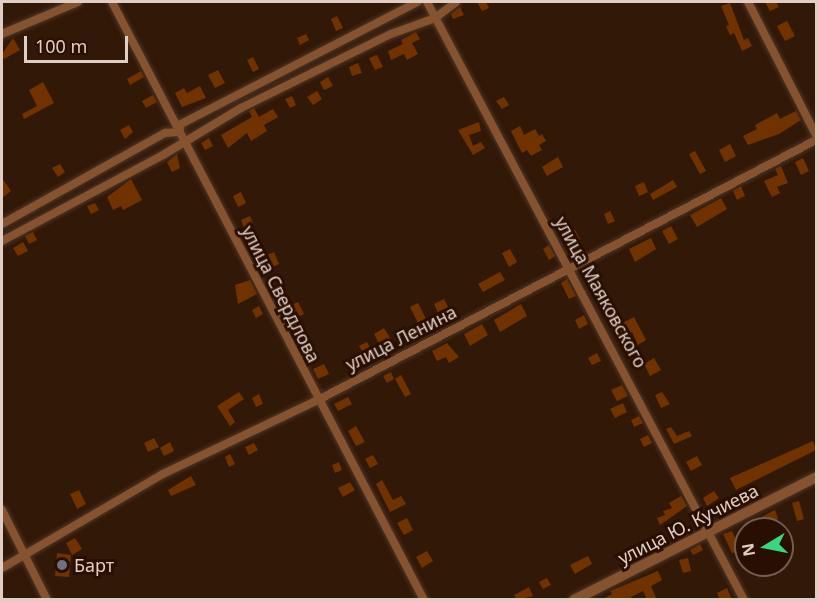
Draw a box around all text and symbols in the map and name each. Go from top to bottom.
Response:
scale bar [27,24,130,62]
text: 100 m [35,34,87,58]
street label: улица Маяковского [550,213,652,371]
street label: улица Свердлова [237,222,325,366]
street label: улица Ленина [342,301,460,375]
street label: улица Ю. Кучиева [614,479,762,569]
north arrow [734,517,794,577]
text: N [736,541,760,558]
place label: Барт [74,554,114,576]
marker: Барт [55,558,69,572]

